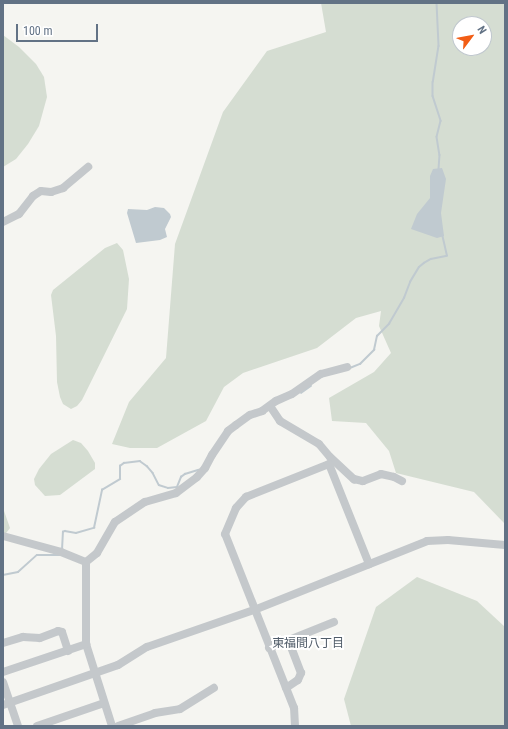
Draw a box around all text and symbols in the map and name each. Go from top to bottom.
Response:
scale bar [18,16,100,42]
north arrow [452,16,492,56]
text: 100 m [23,24,53,38]
text: N [474,24,489,36]
district label: 東福間八丁目 [272,637,344,651]

